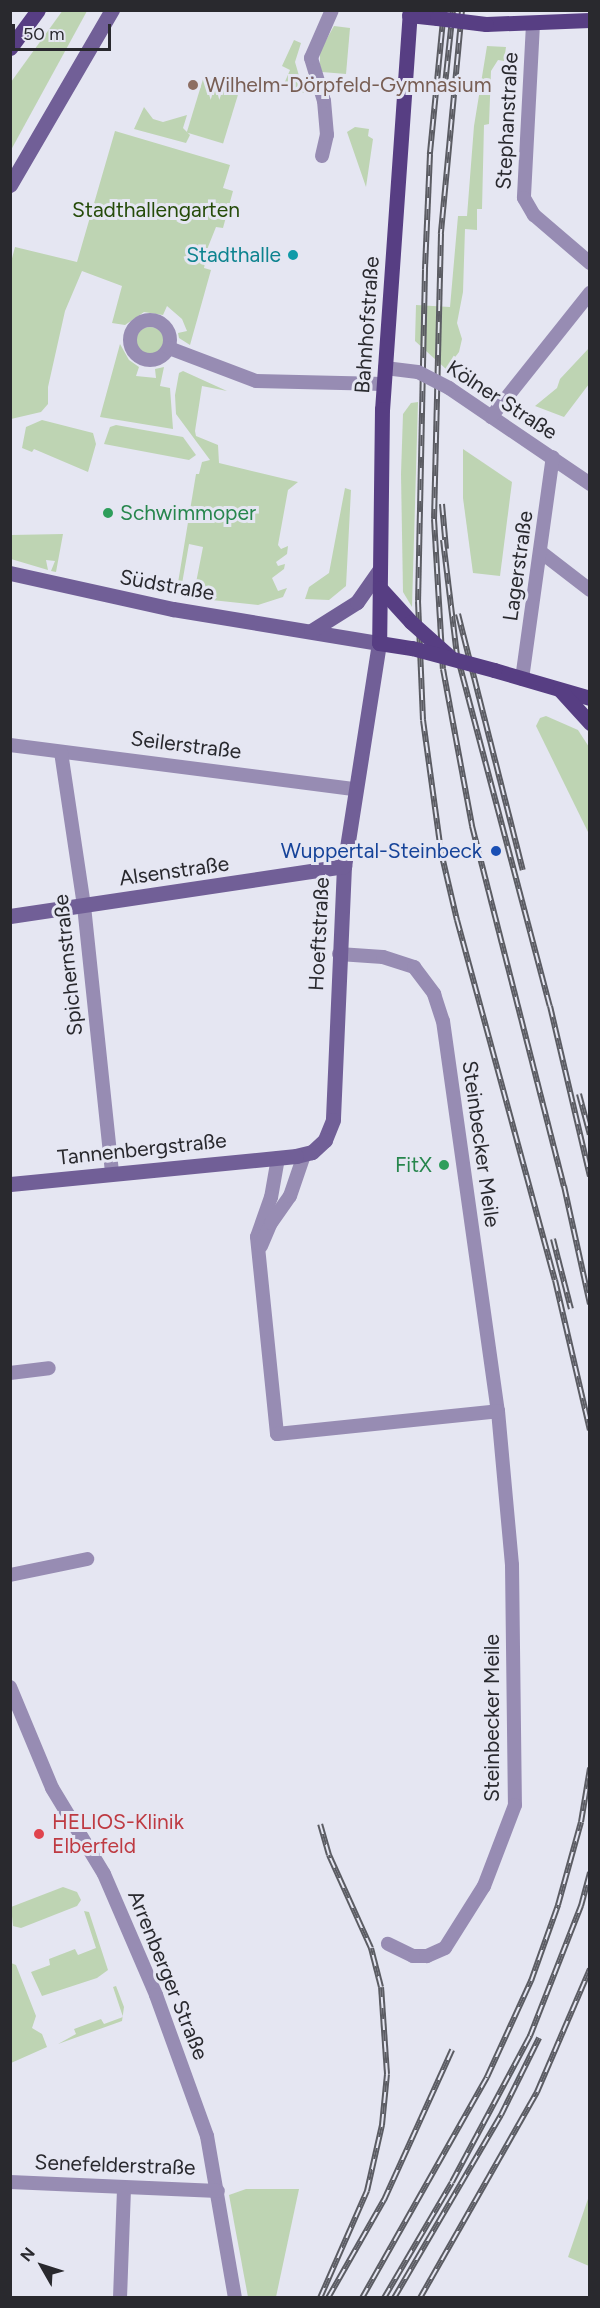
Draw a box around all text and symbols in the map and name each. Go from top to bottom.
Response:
scale bar [15,12,114,50]
text: 50 m [23,23,65,45]
street label: Stephanstraße [491,52,523,190]
place label: Wilhelm-Dörpfeld-Gymnasium [205,72,492,98]
marker: Wilhelm-Dörpfeld-Gymnasium [186,78,200,92]
park label: Stadthallengarten [72,197,240,223]
place label: Stadthalle [186,242,281,268]
marker: Stadthalle [286,248,300,262]
street label: Bahnhofstraße [350,256,384,394]
street label: Kölner Straße [442,355,562,445]
place label: Schwimmoper [120,500,256,526]
marker: Schwimmoper [101,506,115,520]
street label: Lagerstraße [498,509,538,623]
street label: Südstraße [118,564,216,606]
street label: Seilerstraße [129,726,243,764]
place label: Wuppertal-Steinbeck [281,838,482,864]
marker: Wuppertal-Steinbeck [487,842,505,860]
street label: Alsenstraße [117,851,231,891]
street label: Hoeftstraße [303,876,335,992]
street label: Spichernstraße [48,893,88,1037]
street label: Steinbecker Meile [457,1059,505,1229]
street label: Tannenbergstraße [56,1128,228,1170]
place label: FitX [395,1152,432,1178]
marker: FitX [437,1158,451,1172]
street label: Steinbecker Meile [479,1634,505,1802]
place label: HELIOS-Klinik Elberfeld [52,1809,184,1859]
marker: HELIOS-Klinik Elberfeld [30,1825,48,1843]
street label: Arrenberger Straße [123,1887,213,2063]
street label: Senefelderstraße [34,2150,196,2180]
north arrow [12,2236,72,2296]
text: N [16,2244,39,2265]

